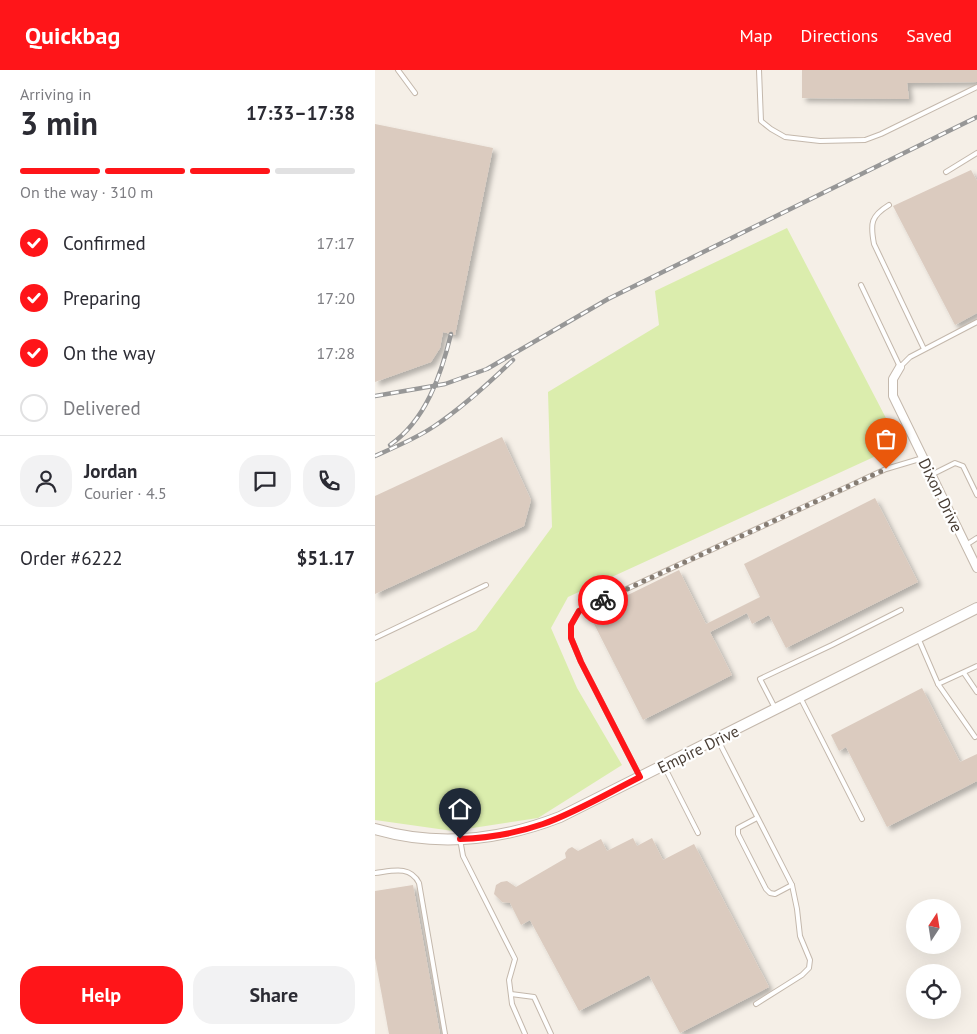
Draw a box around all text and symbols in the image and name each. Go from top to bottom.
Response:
text: Quickbag [25,20,120,51]
text: Map [740,24,772,47]
text: Directions [800,24,878,47]
text: Saved [906,24,952,47]
text: Arriving in [20,84,91,104]
text: 17:33–17:38 [246,101,355,125]
text: 3 min [20,102,98,144]
text: On the way · 310 m [20,182,153,202]
icon: check [20,229,48,257]
text: Confirmed [63,231,146,255]
text: 17:17 [317,233,355,253]
icon: check [20,284,48,312]
text: Preparing [63,286,141,310]
text: 17:20 [317,288,355,308]
icon: check [20,339,48,367]
text: On the way [63,341,155,365]
text: 17:28 [317,343,355,363]
text: Delivered [63,396,141,420]
pin [865,418,907,469]
icon: bag [872,425,900,453]
button: person [20,455,72,507]
button: chat [239,455,291,507]
button: phone [303,455,355,507]
street label: Dixon Drive [914,455,968,535]
text: Jordan [84,459,137,483]
text: Courier · 4.5 [84,483,167,503]
text: Order #6222 [20,546,123,570]
text: $51.17 [296,546,355,570]
courier [578,575,628,625]
icon: bike [589,586,617,614]
street label: Empire Drive [654,721,742,777]
pin [439,788,481,839]
icon: home [446,795,474,823]
north arrow [906,899,961,954]
map controls [906,899,961,1019]
button: locate [906,964,961,1019]
button: Help [20,966,183,1024]
button: Share [193,966,355,1024]

